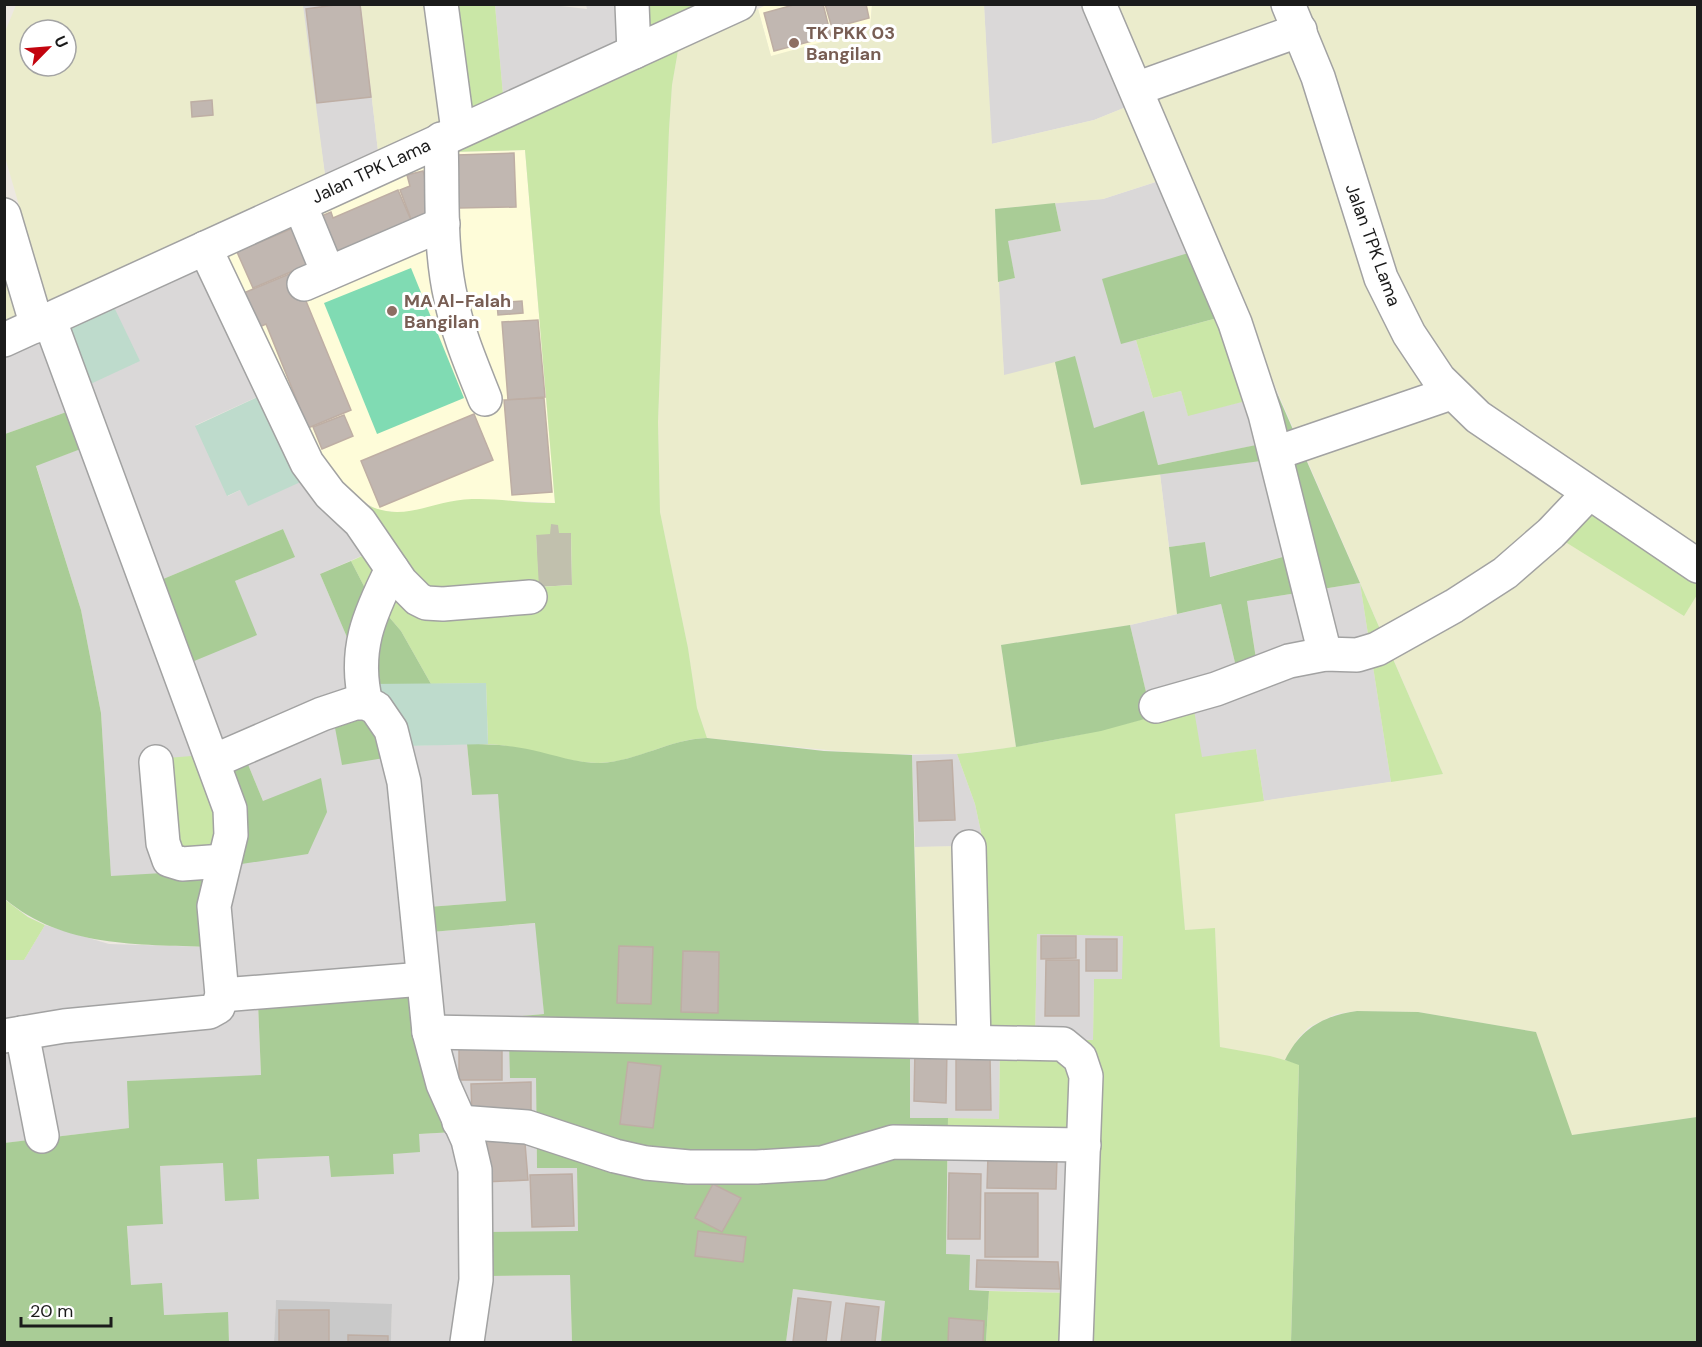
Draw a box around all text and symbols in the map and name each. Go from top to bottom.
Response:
north arrow [18,18,78,78]
place label: TK PKK 03 Bangilan [806,21,895,66]
text: U [49,32,73,51]
marker: TK PKK 03 Bangilan [787,36,801,50]
street label: Jalan TPK Lama [308,133,434,209]
street label: Jalan TPK Lama [1340,180,1406,310]
place label: MA Al-Falah Bangilan [404,289,511,334]
marker: MA Al-Falah Bangilan [385,304,399,318]
scale bar [21,1290,111,1328]
text: 20 m [30,1299,73,1323]

